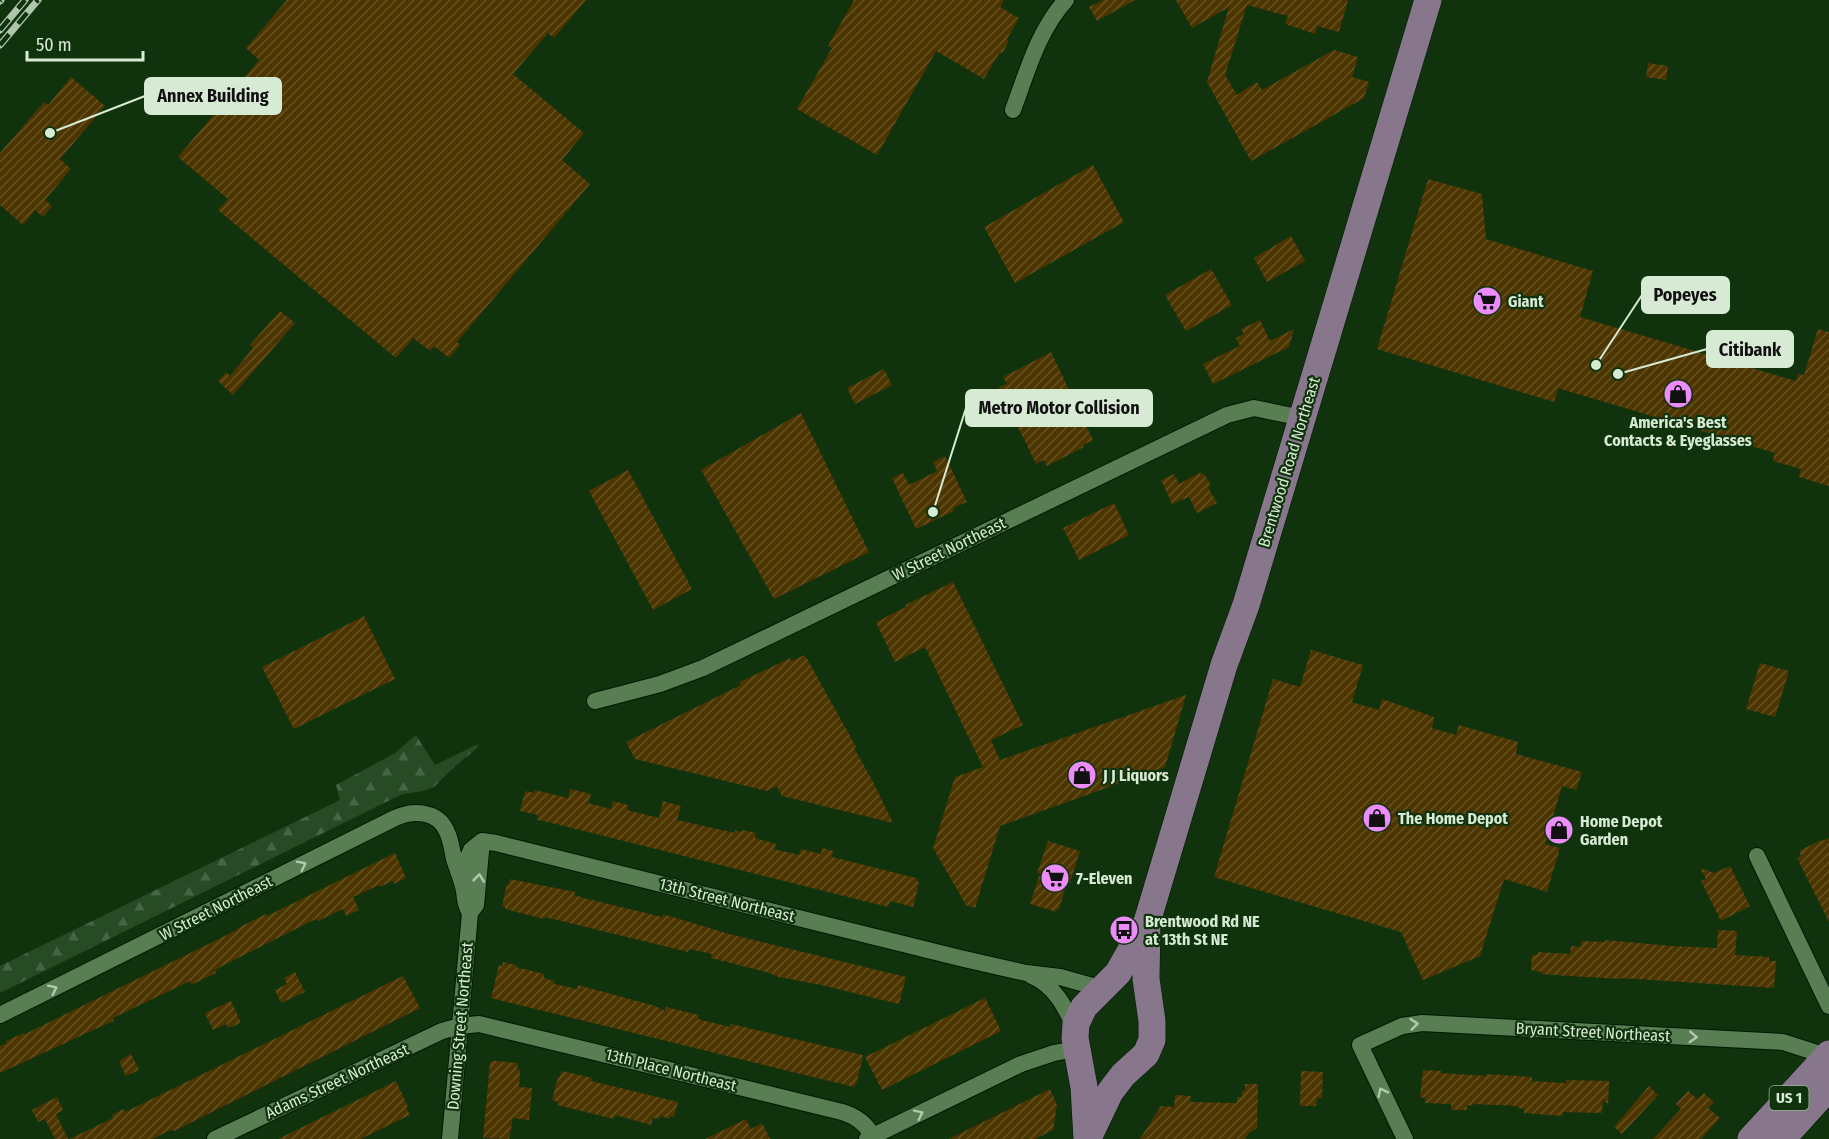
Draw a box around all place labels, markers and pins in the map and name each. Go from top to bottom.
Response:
callout: Annex Building [145,78,281,114]
callout: Popeyes [1642,277,1729,313]
supermarket icon: Giant [1471,285,1503,317]
place label: Giant [1508,292,1544,311]
callout: Citibank [1707,331,1793,367]
shop icon: America's Best Contacts & Eyeglasses [1662,378,1694,410]
callout: Metro Motor Collision [966,390,1152,426]
place label: America's Best Contacts & Eyeglasses [1604,413,1752,450]
shop icon: J J Liquors [1066,759,1098,791]
place label: J J Liquors [1102,766,1169,785]
shop icon: The Home Depot [1361,802,1393,834]
place label: The Home Depot [1398,809,1508,828]
place label: Home Depot Garden [1580,812,1663,849]
shop icon: Home Depot Garden [1543,814,1575,846]
supermarket icon: 7-Eleven [1039,862,1071,894]
place label: 7-Eleven [1076,869,1132,888]
place label: Brentwood Rd NE at 13th St NE [1145,912,1260,949]
bus stop icon: Brentwood Rd NE at 13th St NE [1108,914,1140,946]

